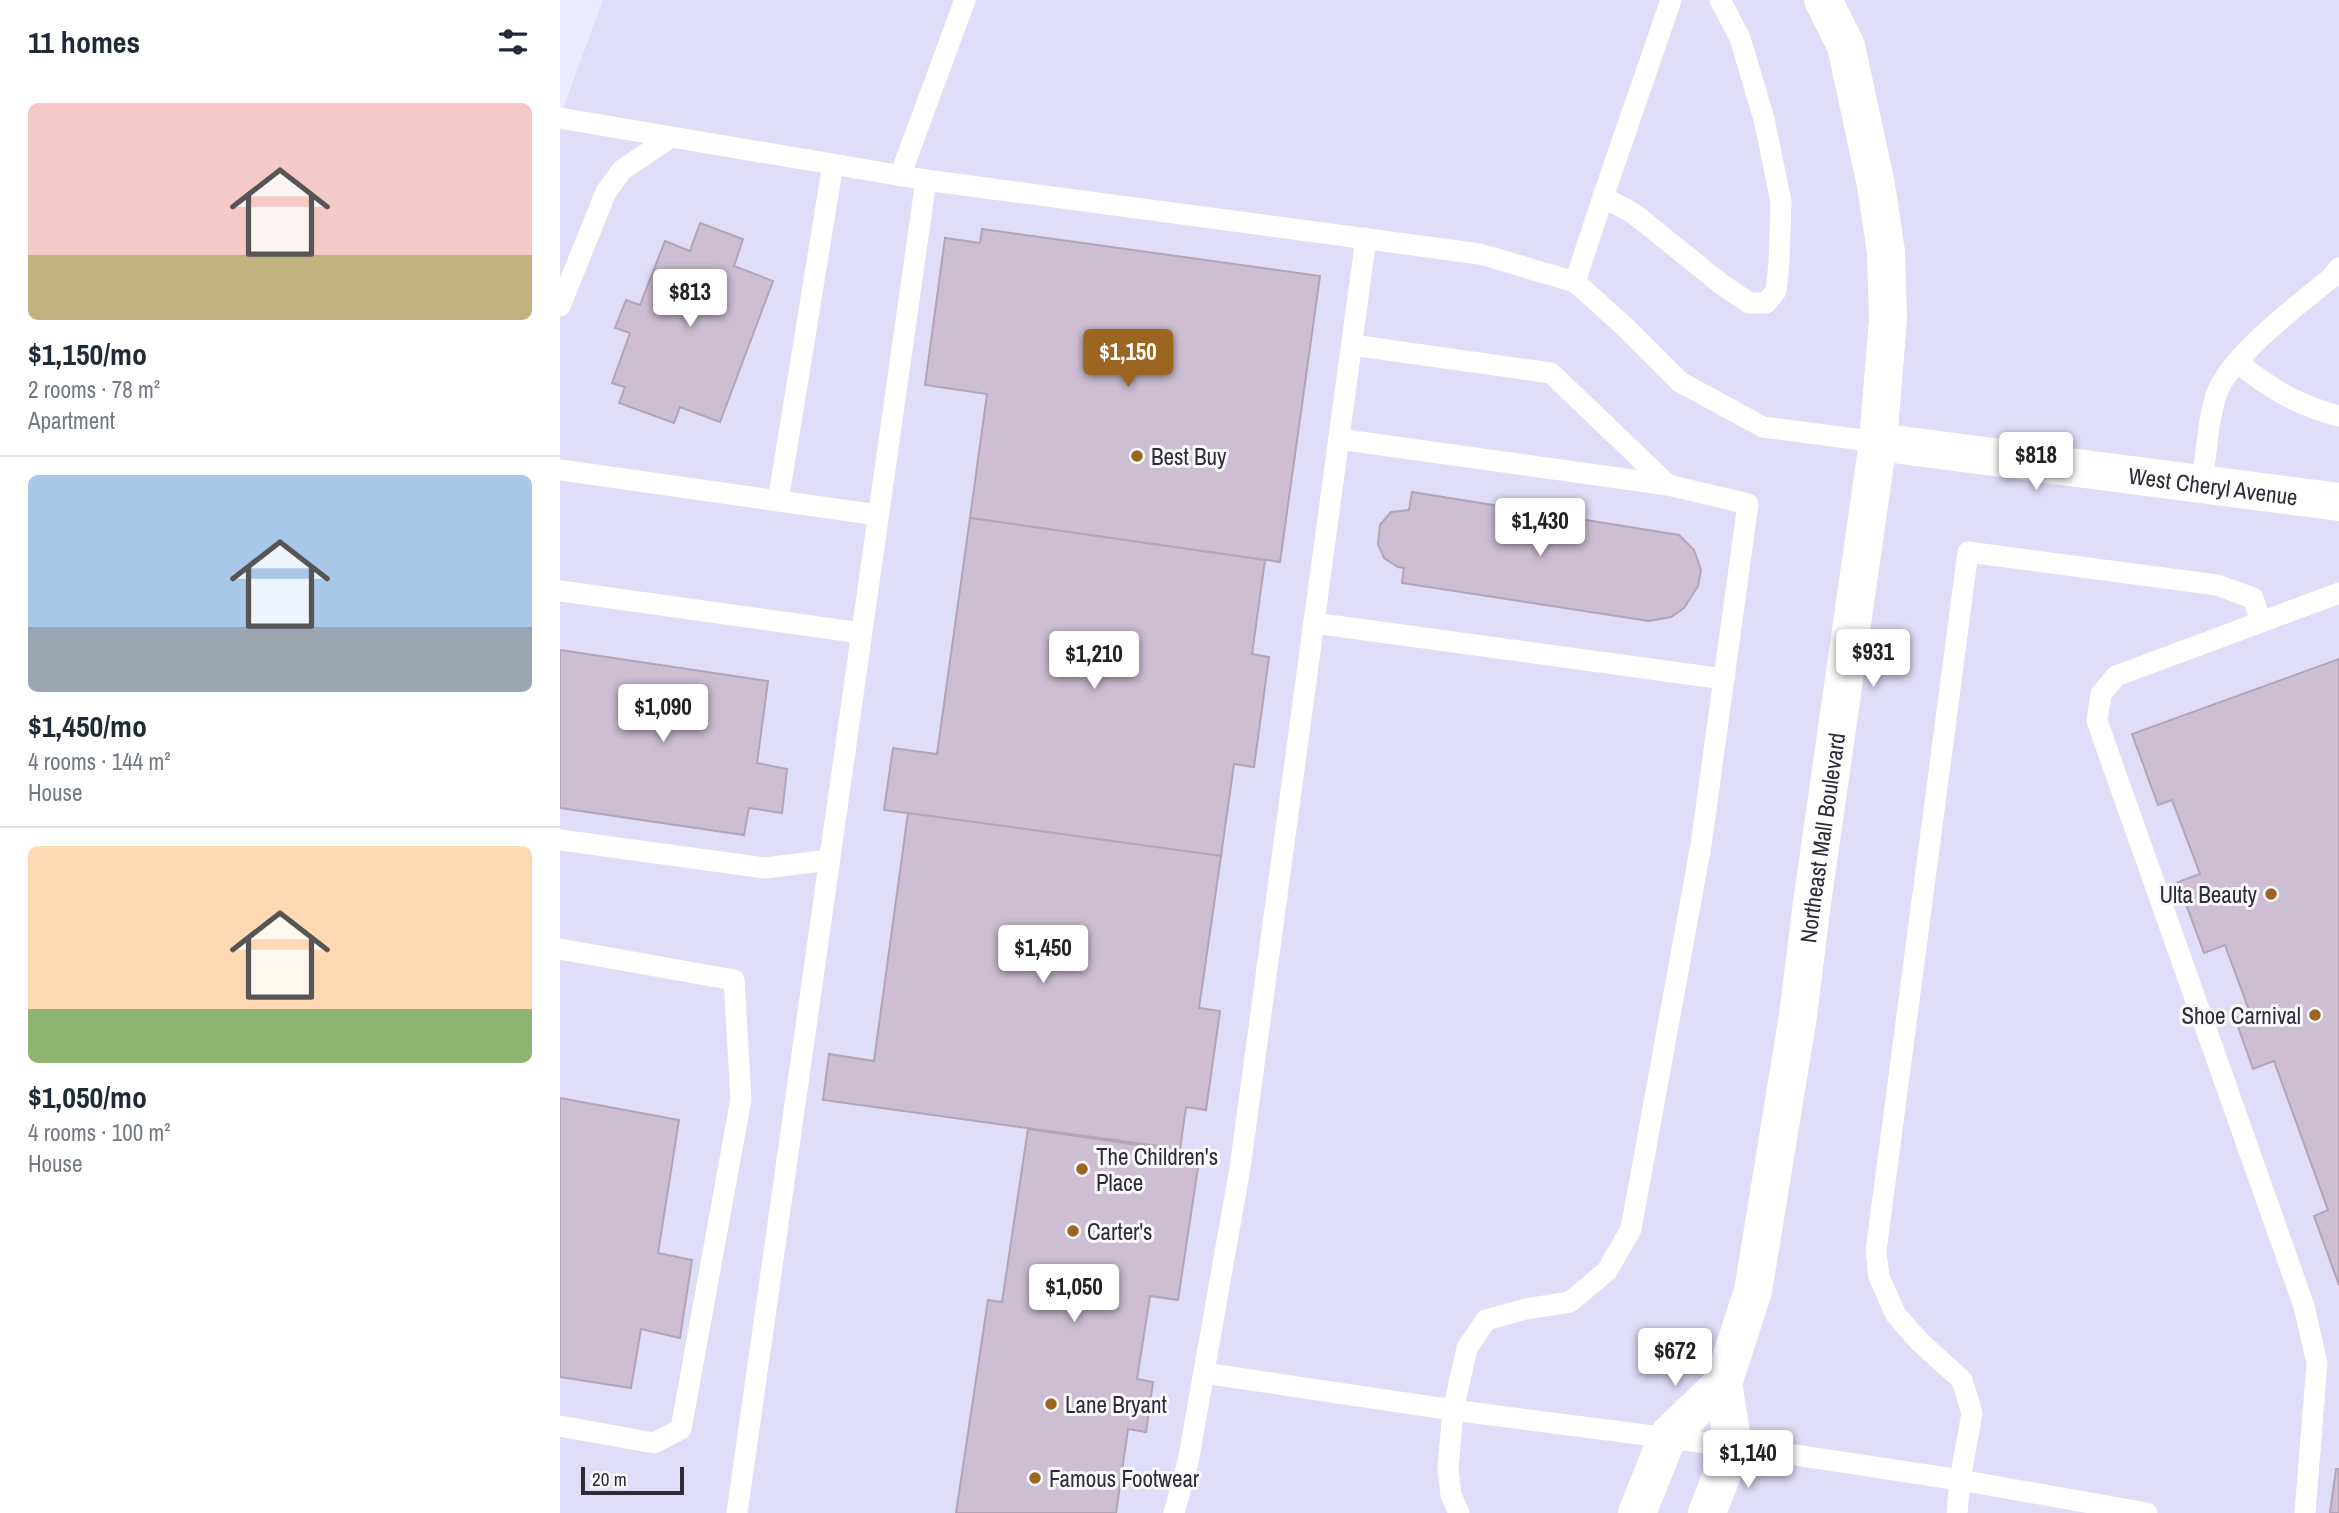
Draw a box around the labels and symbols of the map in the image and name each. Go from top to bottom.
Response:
pin: $813 [649,270,731,329]
pin: $1,150 [1071,330,1185,389]
pin: $818 [1995,433,2077,492]
place label: Best Buy [1151,441,1227,472]
marker: Best Buy [1129,448,1145,464]
street label: West Cheryl Avenue [2127,459,2300,512]
pin: $1,430 [1483,498,1597,558]
pin: $931 [1832,630,1914,689]
pin: $1,210 [1037,632,1151,691]
pin: $1,090 [606,684,720,744]
street label: Northeast Mall Boulevard [1792,731,1852,944]
place label: Ulta Beauty [2160,879,2258,910]
marker: Ulta Beauty [2263,886,2279,902]
pin: $1,450 [986,926,1100,985]
place label: Shoe Carnival [2181,1000,2301,1031]
marker: Shoe Carnival [2307,1007,2323,1023]
place label: The Children's Place [1096,1141,1218,1198]
marker: The Children's Place [1074,1161,1090,1177]
place label: Carter's [1087,1216,1152,1247]
marker: Carter's [1065,1223,1081,1239]
pin: $1,050 [1017,1264,1131,1324]
pin: $672 [1634,1328,1716,1388]
place label: Lane Bryant [1065,1389,1167,1420]
marker: Lane Bryant [1043,1396,1059,1412]
pin: $1,140 [1691,1430,1805,1490]
place label: Famous Footwear [1049,1463,1200,1494]
scale bar [581,1464,684,1496]
marker: Famous Footwear [1027,1470,1043,1486]

